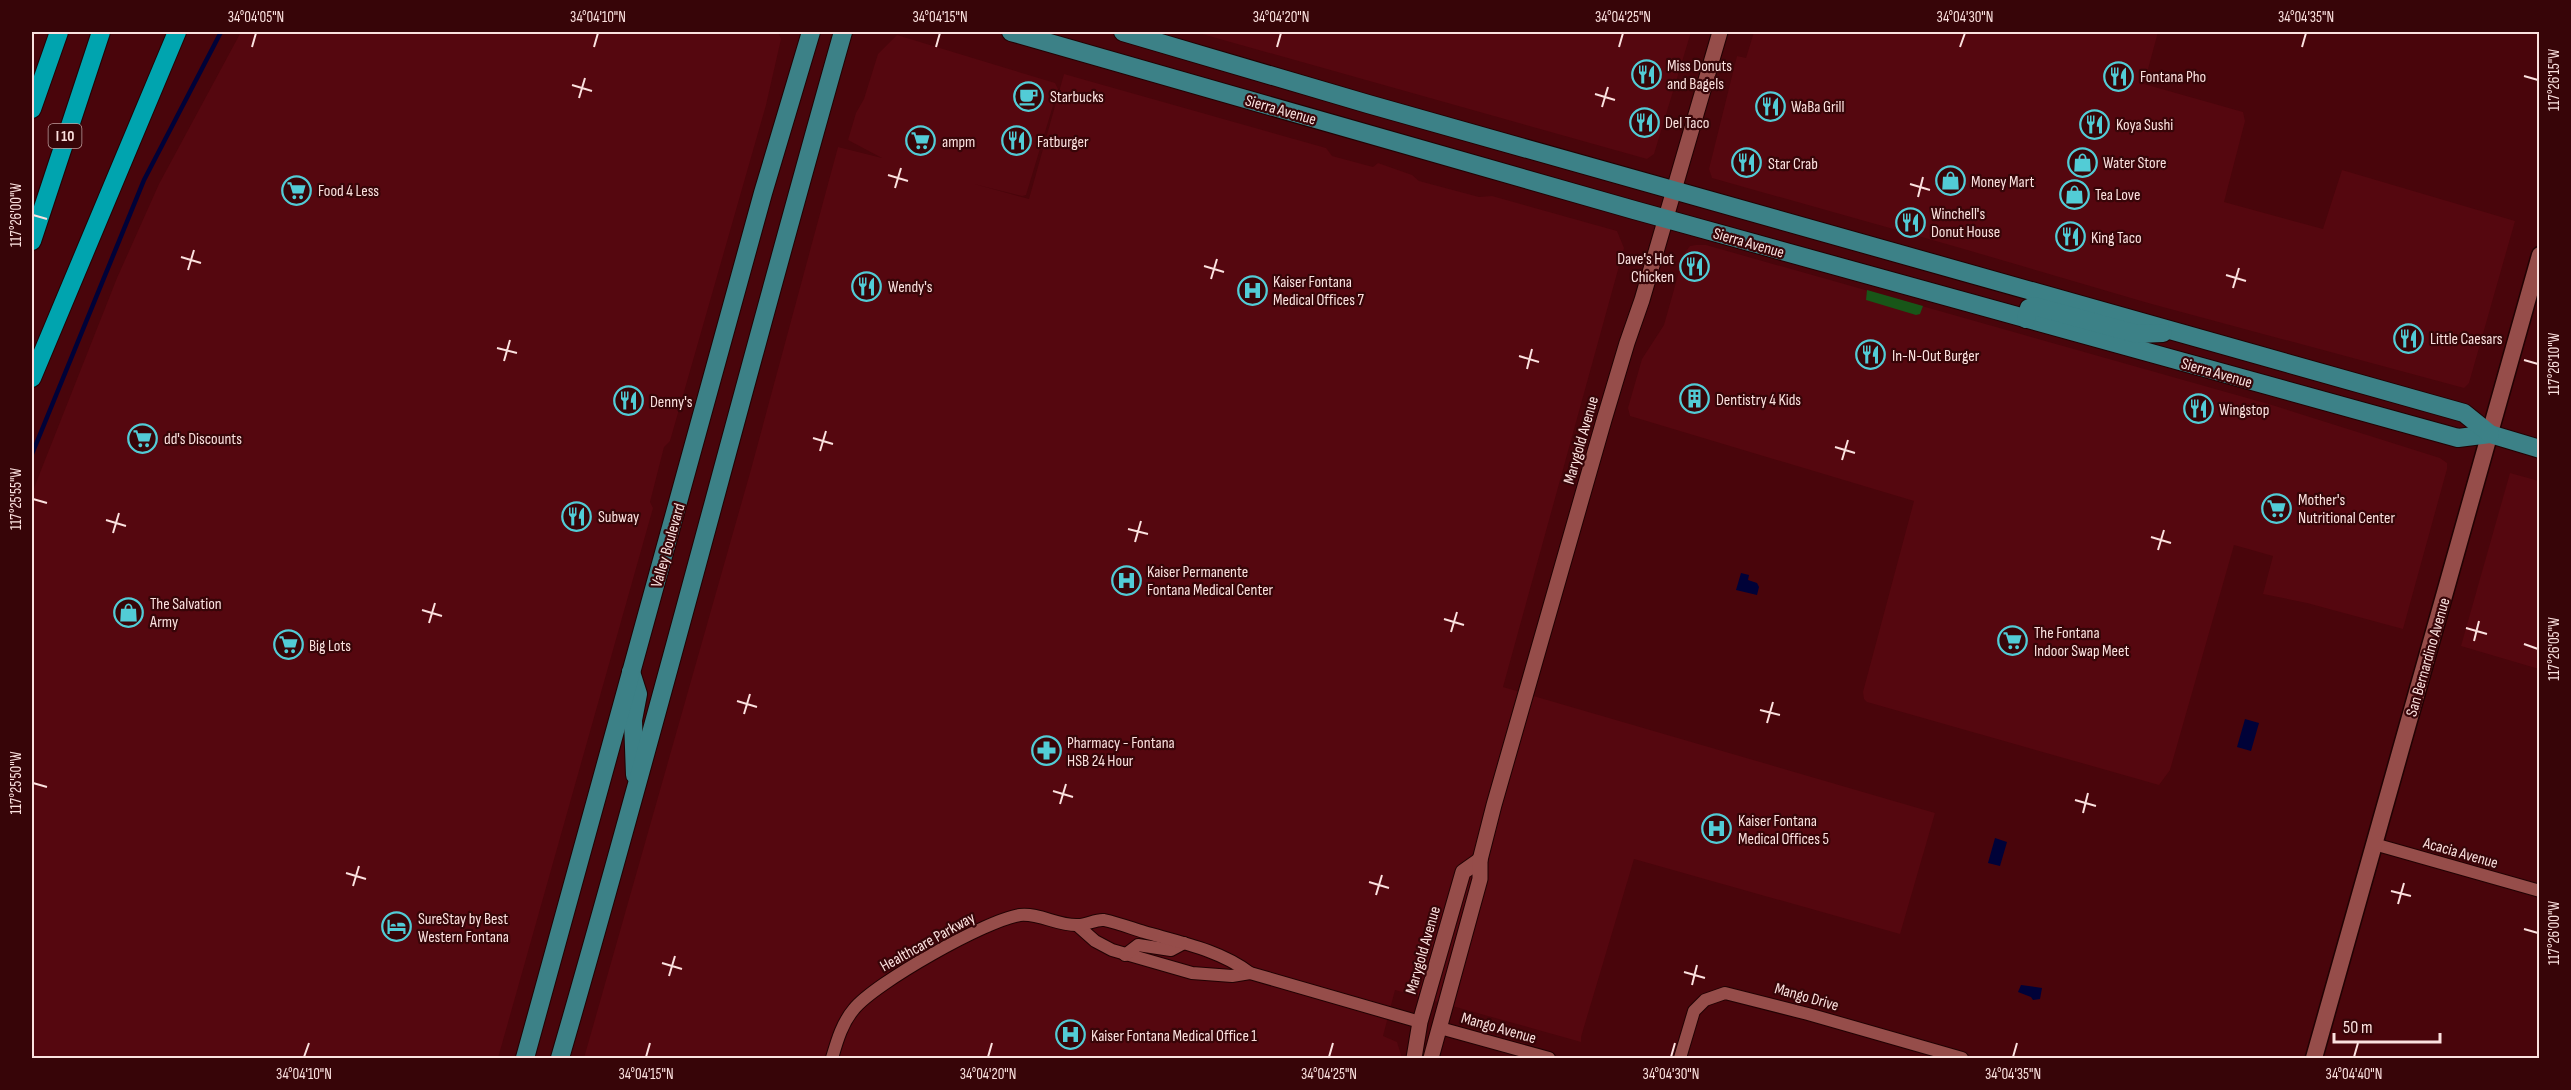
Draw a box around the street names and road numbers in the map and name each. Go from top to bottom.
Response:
street label: Sierra Avenue [1243,91,1318,130]
road number: I 10 [48,124,82,148]
street label: Sierra Avenue [1711,224,1786,263]
street label: Sierra Avenue [2179,354,2254,393]
street label: Marygold Avenue [1560,394,1603,486]
street label: Valley Boulevard [647,501,690,590]
street label: San Bernardino Avenue [2402,596,2454,719]
street label: Acacia Avenue [2420,833,2500,873]
street label: Marygold Avenue [1402,904,1445,996]
street label: Healthcare Parkway [877,908,978,976]
street label: Mango Drive [1772,979,1841,1016]
street label: Mango Avenue [1459,1009,1538,1048]

